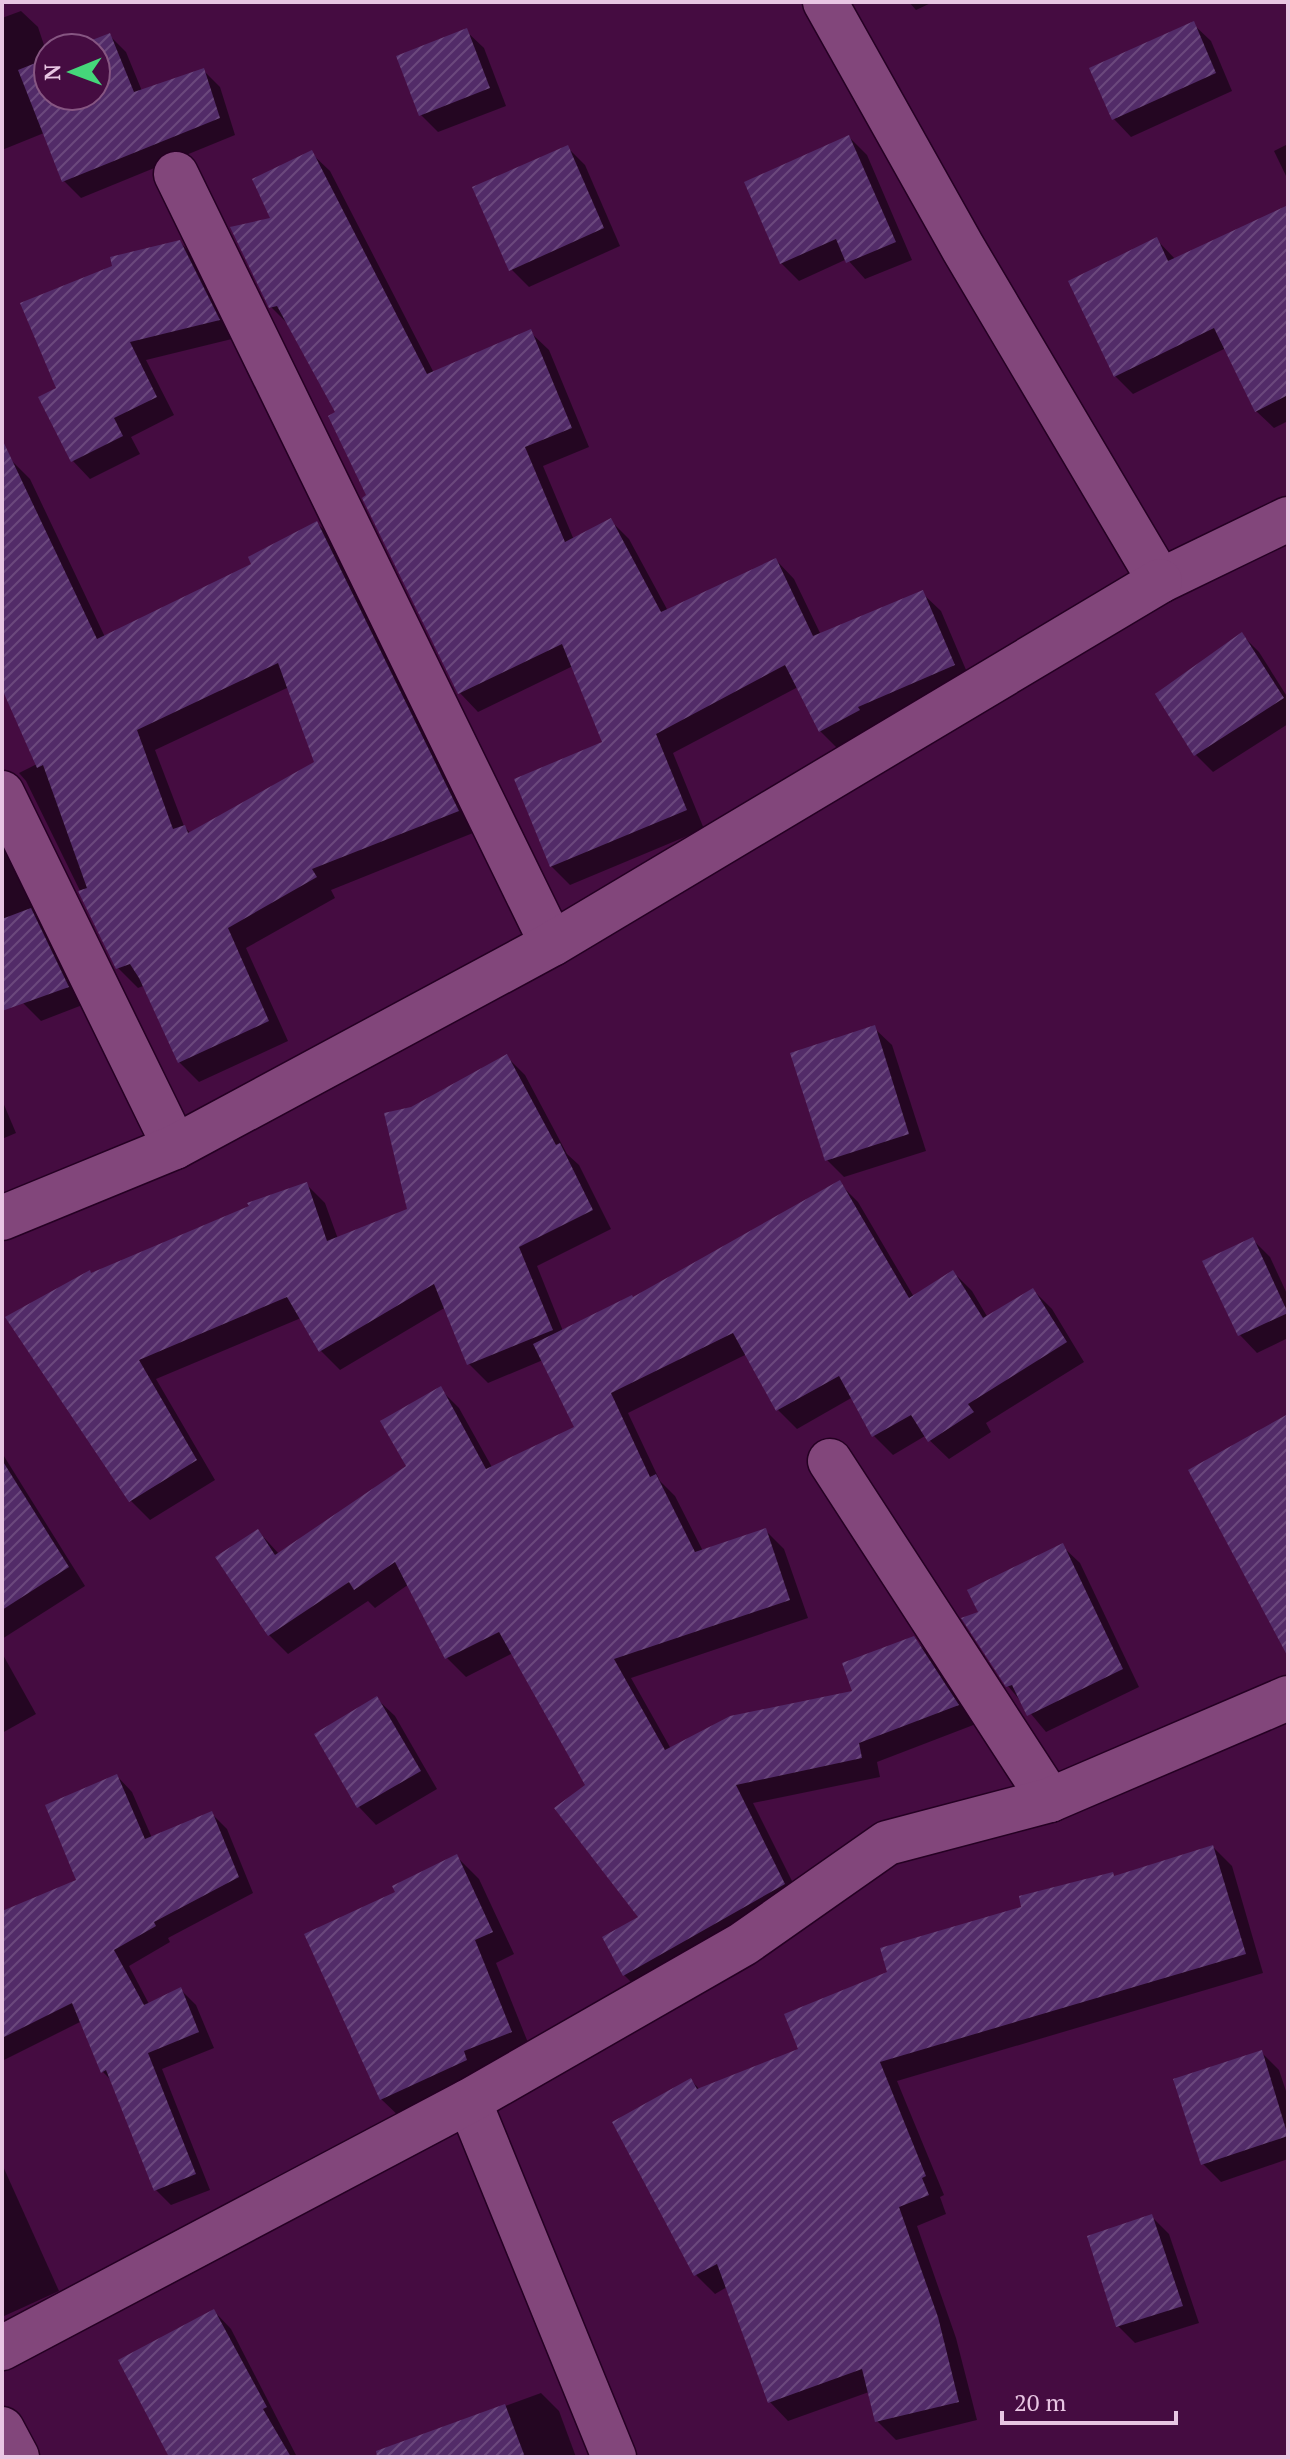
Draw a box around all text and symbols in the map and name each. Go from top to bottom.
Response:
north arrow [32,32,112,112]
text: N [37,63,66,81]
scale bar [1002,2375,1176,2425]
text: 20 m [1014,2386,1066,2418]

